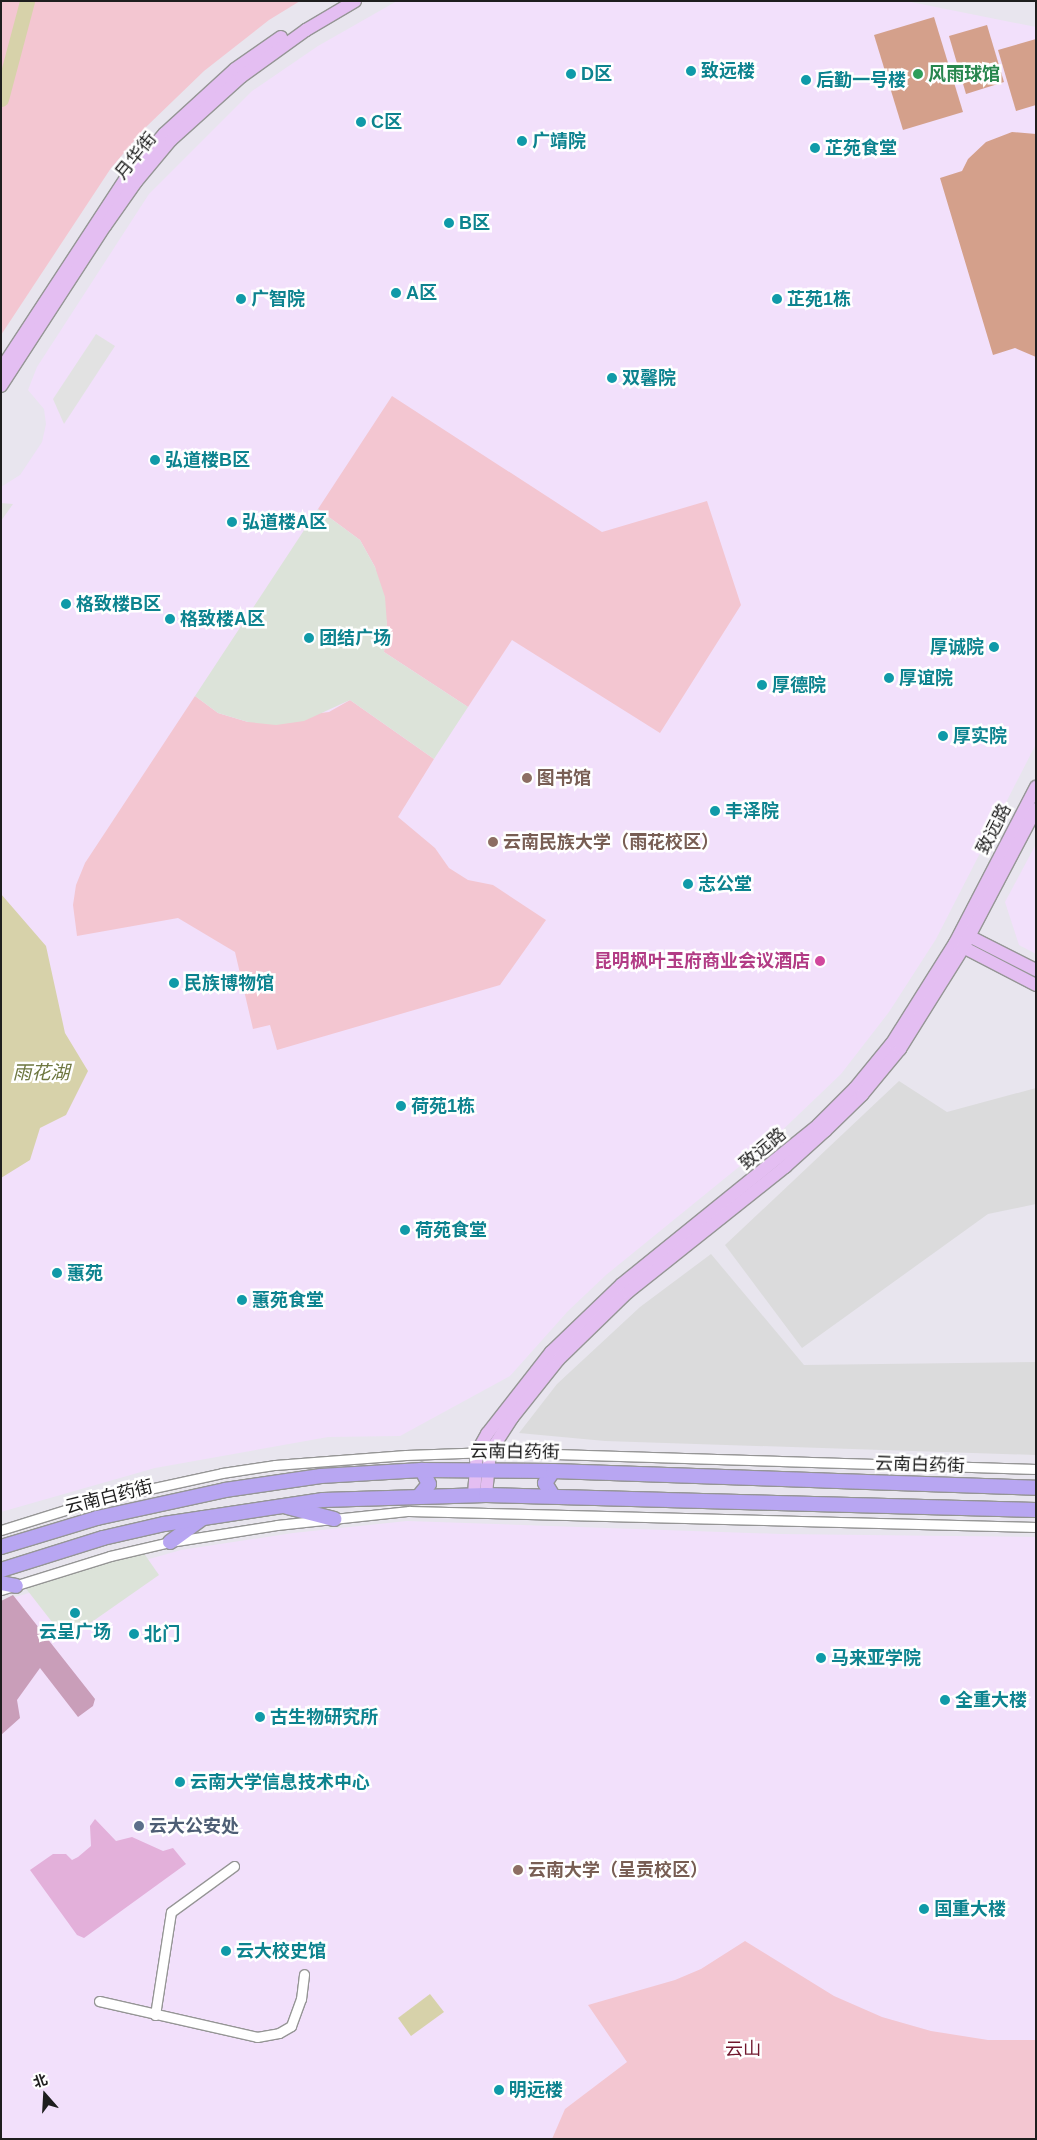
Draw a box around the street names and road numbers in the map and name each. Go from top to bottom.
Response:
street label: 月华街 [111,128,161,184]
street label: 致远路 [972,800,1016,858]
street label: 致远路 [735,1123,791,1175]
street label: 云南白药街 [470,1440,560,1464]
street label: 云南白药街 [875,1453,965,1477]
street label: 云南白药街 [63,1476,155,1518]

